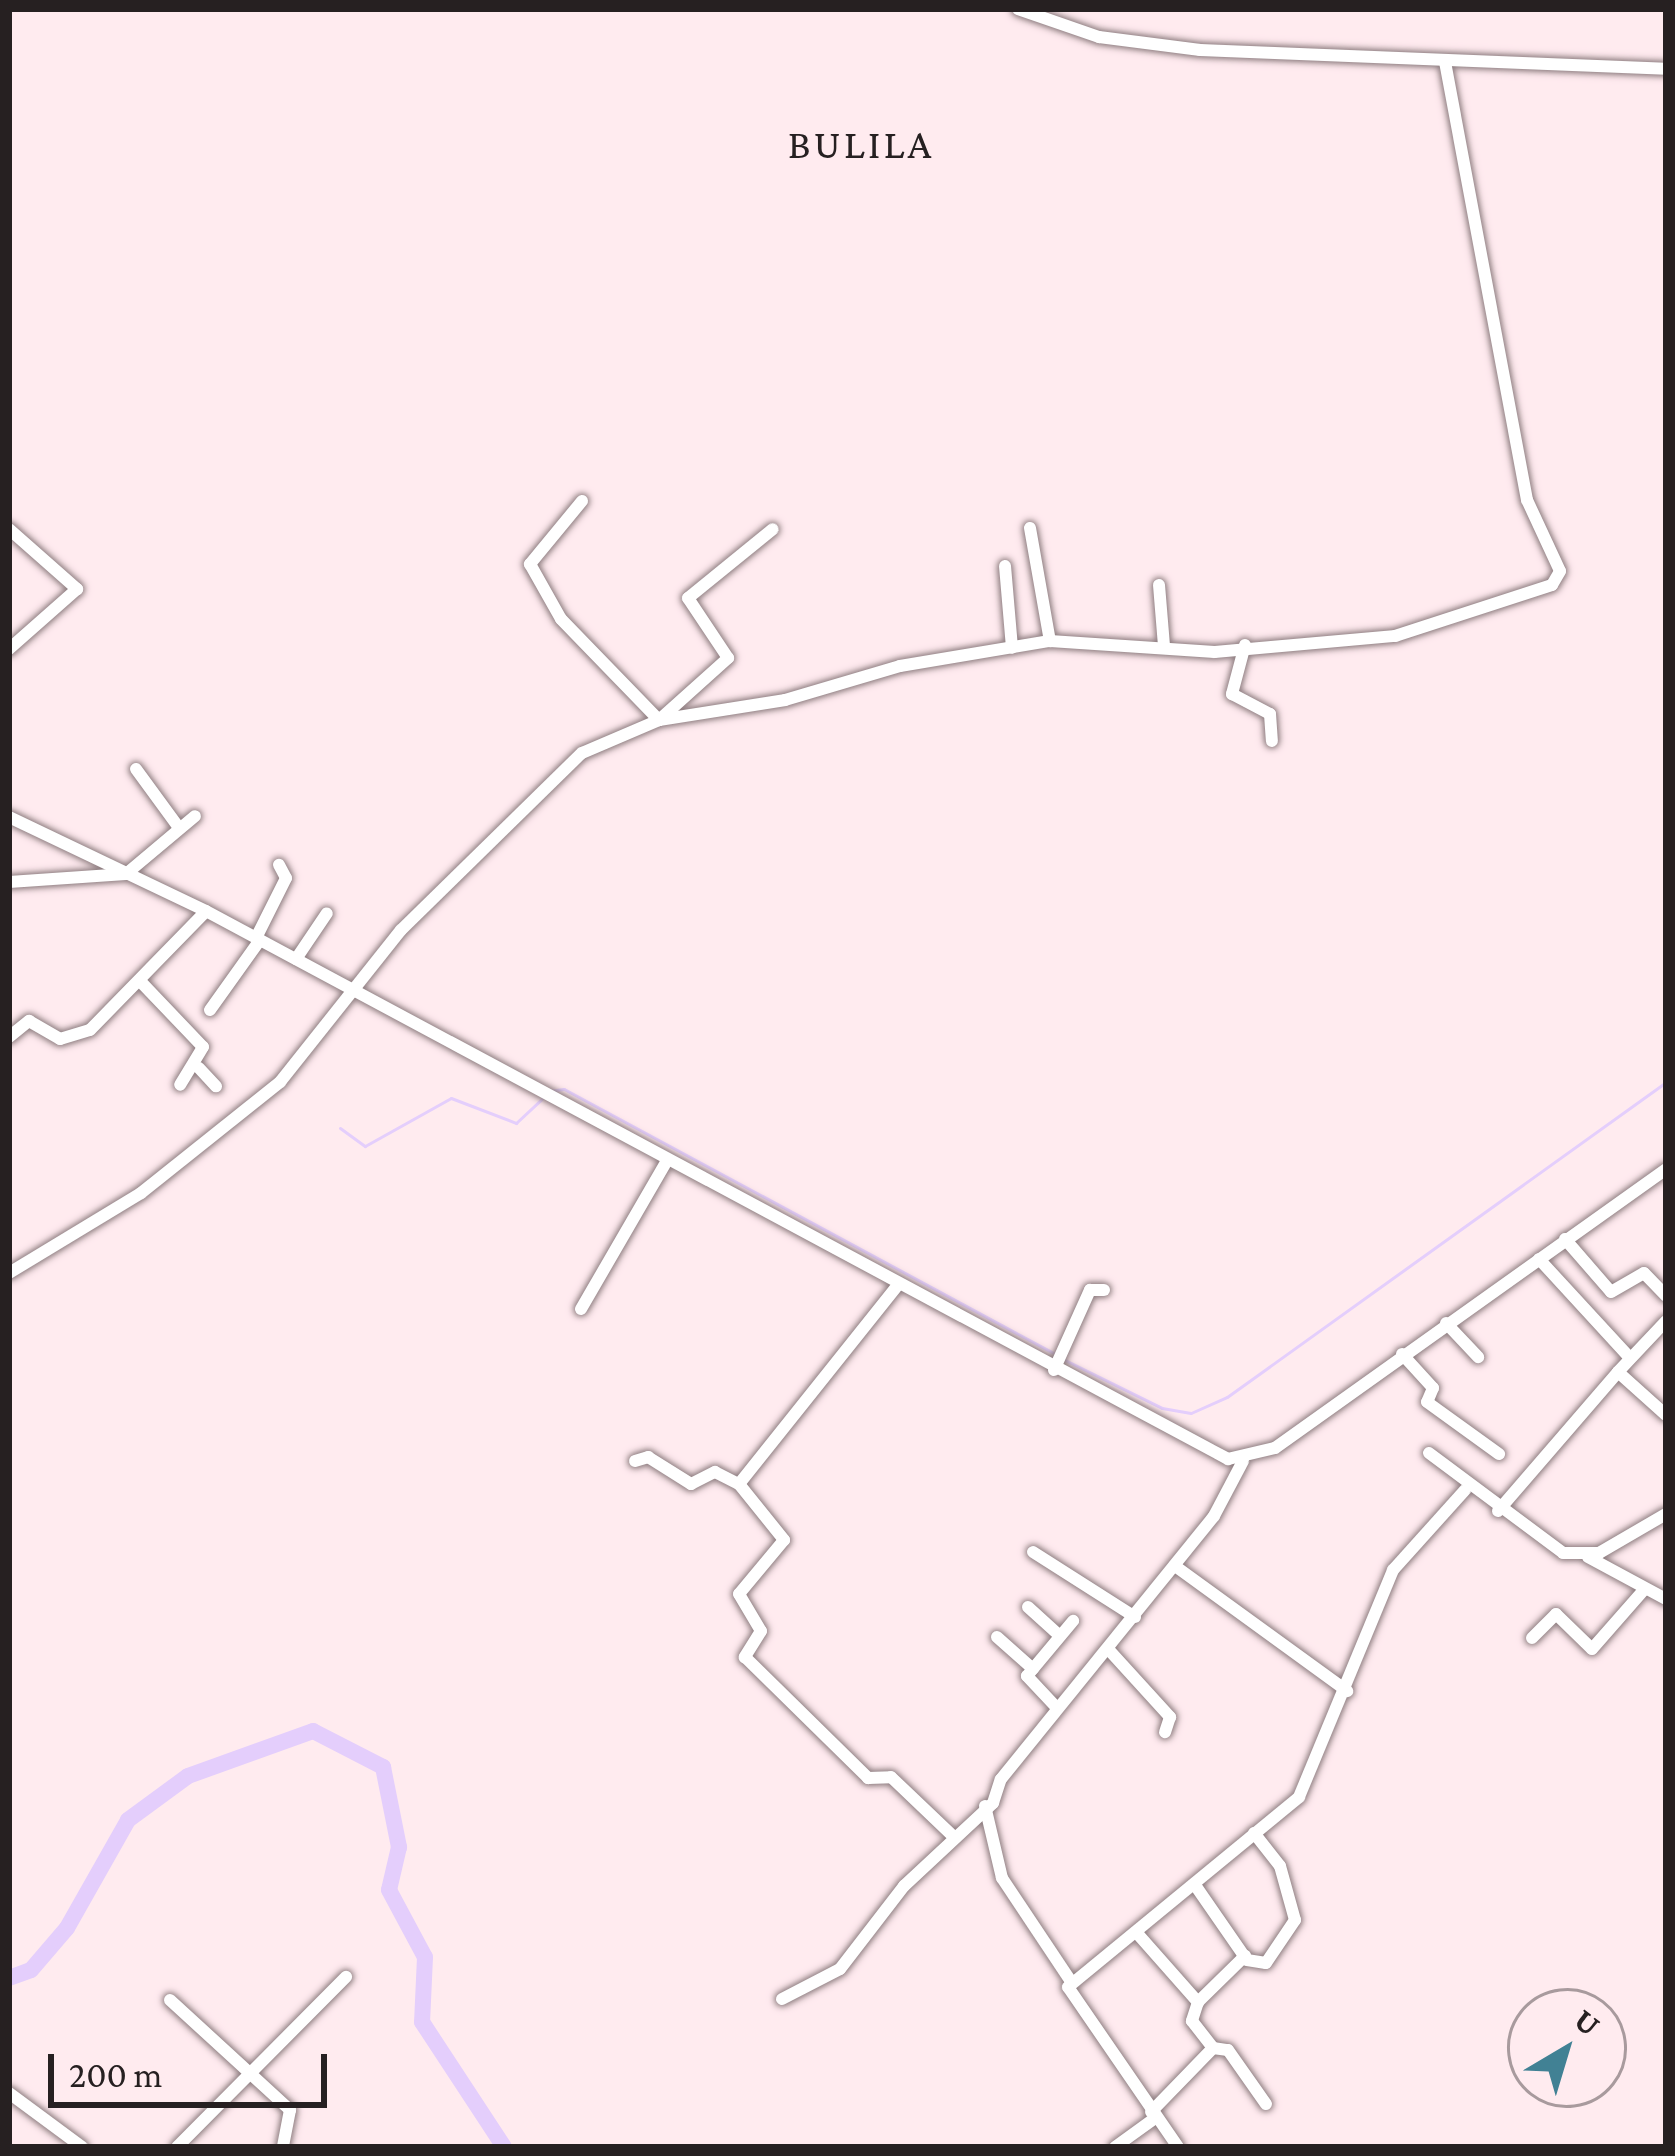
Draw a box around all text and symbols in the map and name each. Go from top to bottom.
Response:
district label: BULILA [788,119,934,169]
north arrow [1507,1988,1627,2108]
text: U [1567,2000,1608,2043]
scale bar [54,2030,333,2104]
text: 200 m [69,2055,163,2095]

